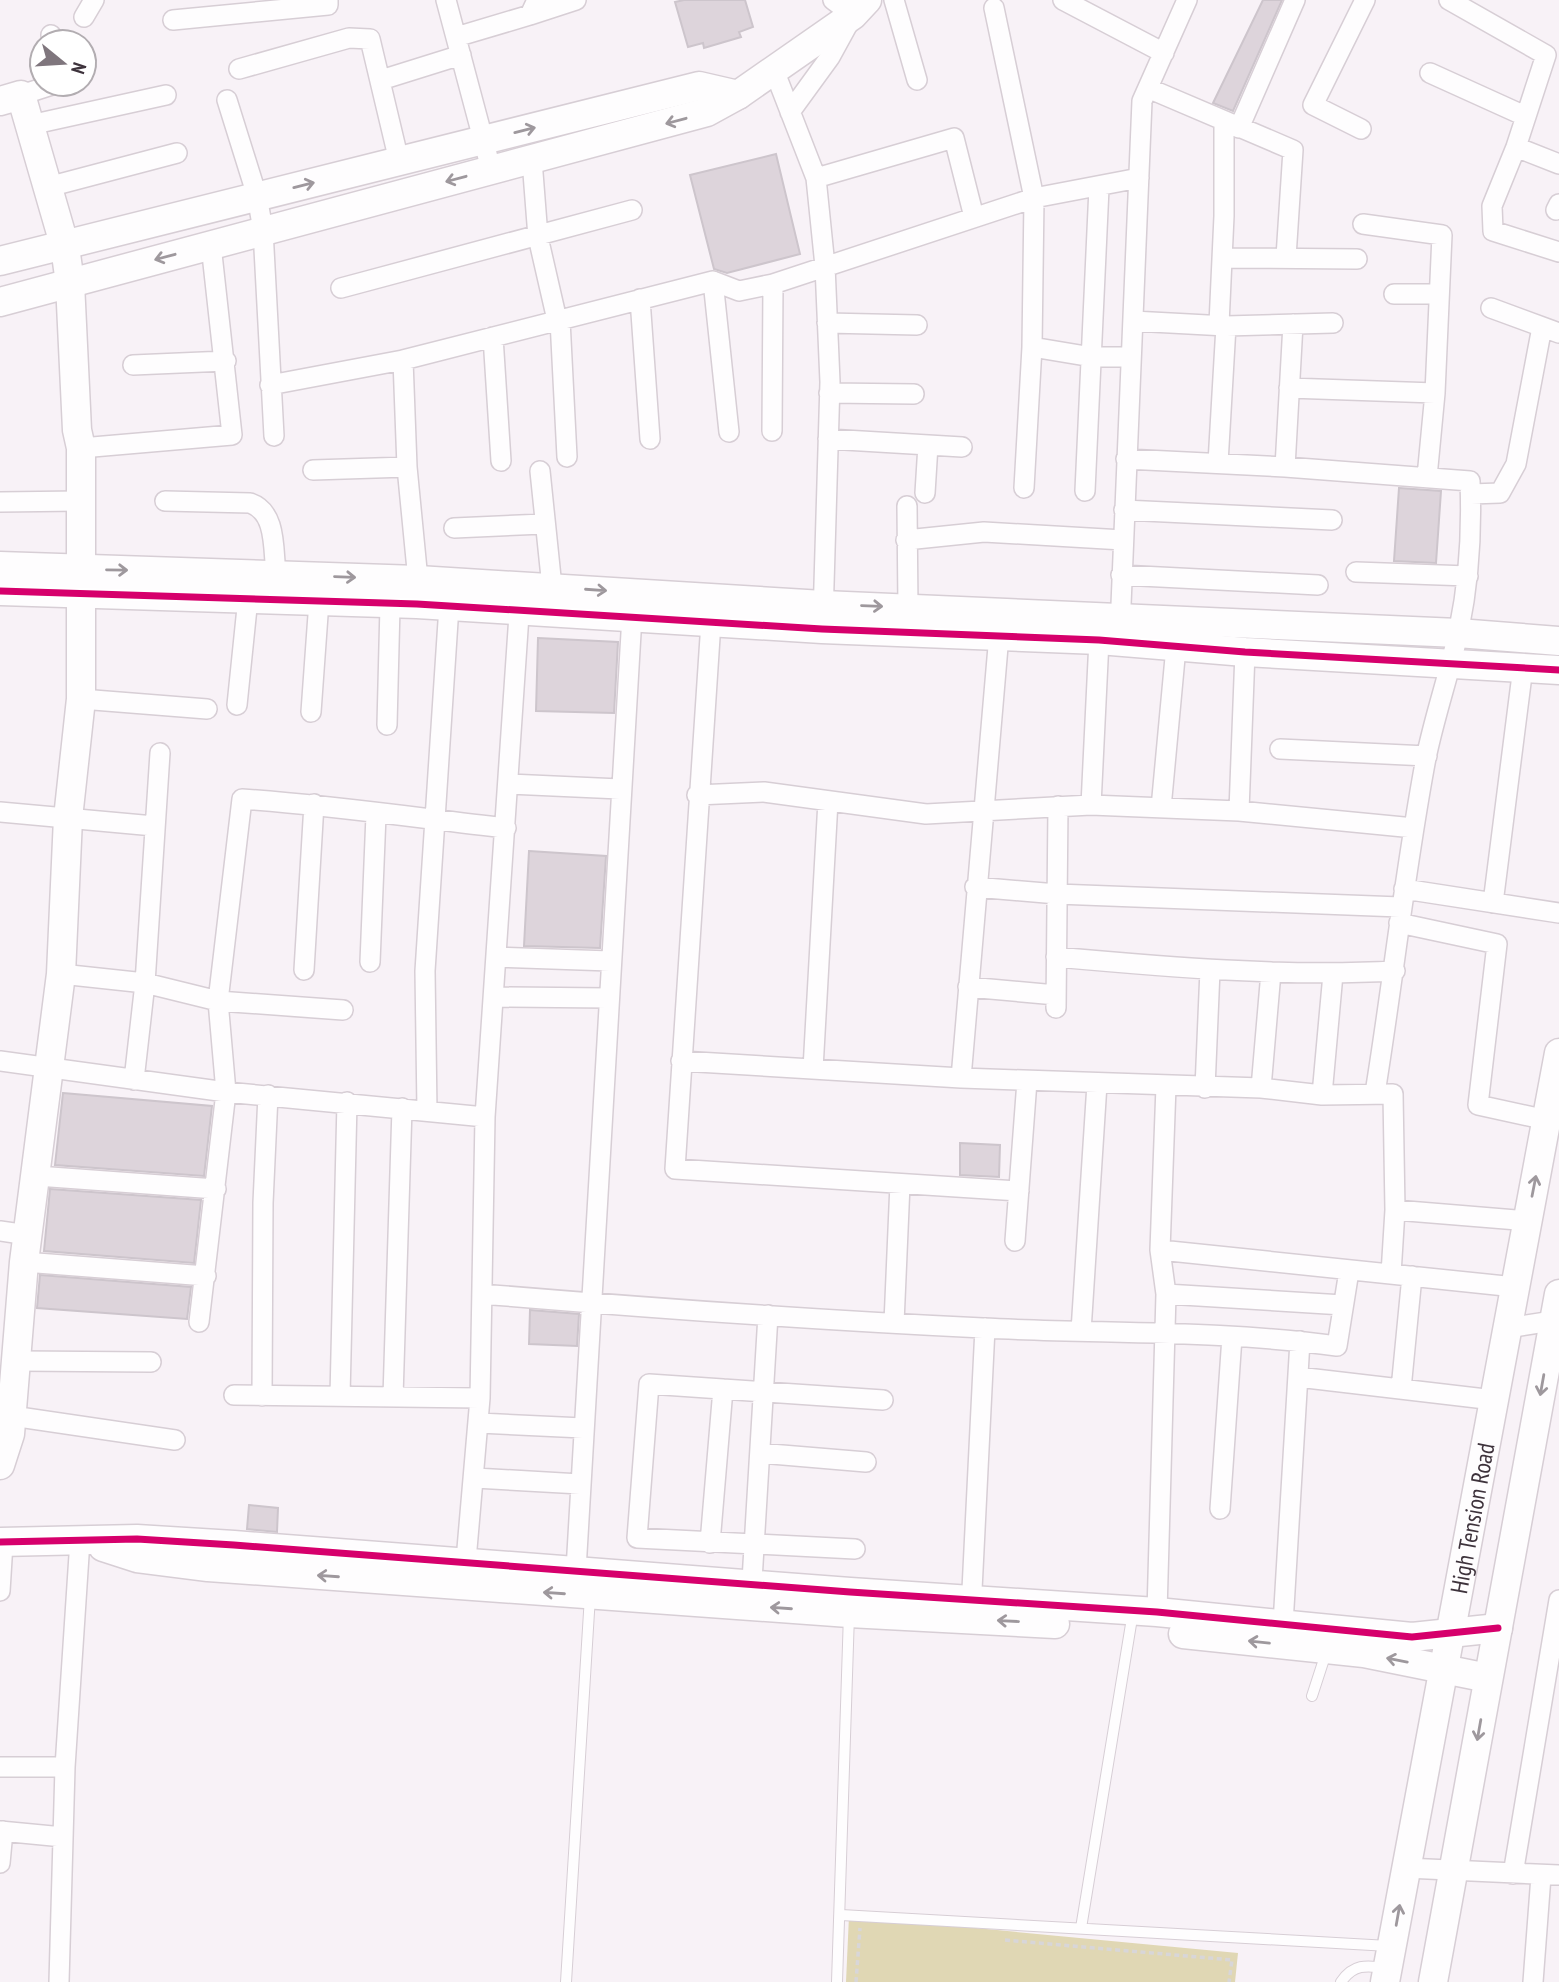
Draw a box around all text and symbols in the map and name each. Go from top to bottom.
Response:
north arrow [28,28,98,98]
text: N [66,60,92,77]
one-way arrow [665,115,687,128]
one-way arrow [513,123,535,136]
one-way arrow [445,173,468,186]
one-way arrow [292,178,315,191]
one-way arrow [154,251,177,264]
one-way arrow [105,563,128,576]
one-way arrow [333,570,356,583]
one-way arrow [584,584,607,597]
one-way arrow [860,600,883,613]
one-way arrow [1528,1175,1542,1198]
one-way arrow [1535,1373,1548,1396]
street label: High Tension Road [1443,1440,1501,1596]
one-way arrow [317,1569,339,1582]
one-way arrow [544,1586,566,1599]
one-way arrow [771,1601,793,1614]
one-way arrow [996,1615,1019,1628]
one-way arrow [1248,1635,1271,1648]
one-way arrow [1387,1652,1409,1666]
one-way arrow [1472,1718,1485,1740]
one-way arrow [1392,1904,1405,1927]

